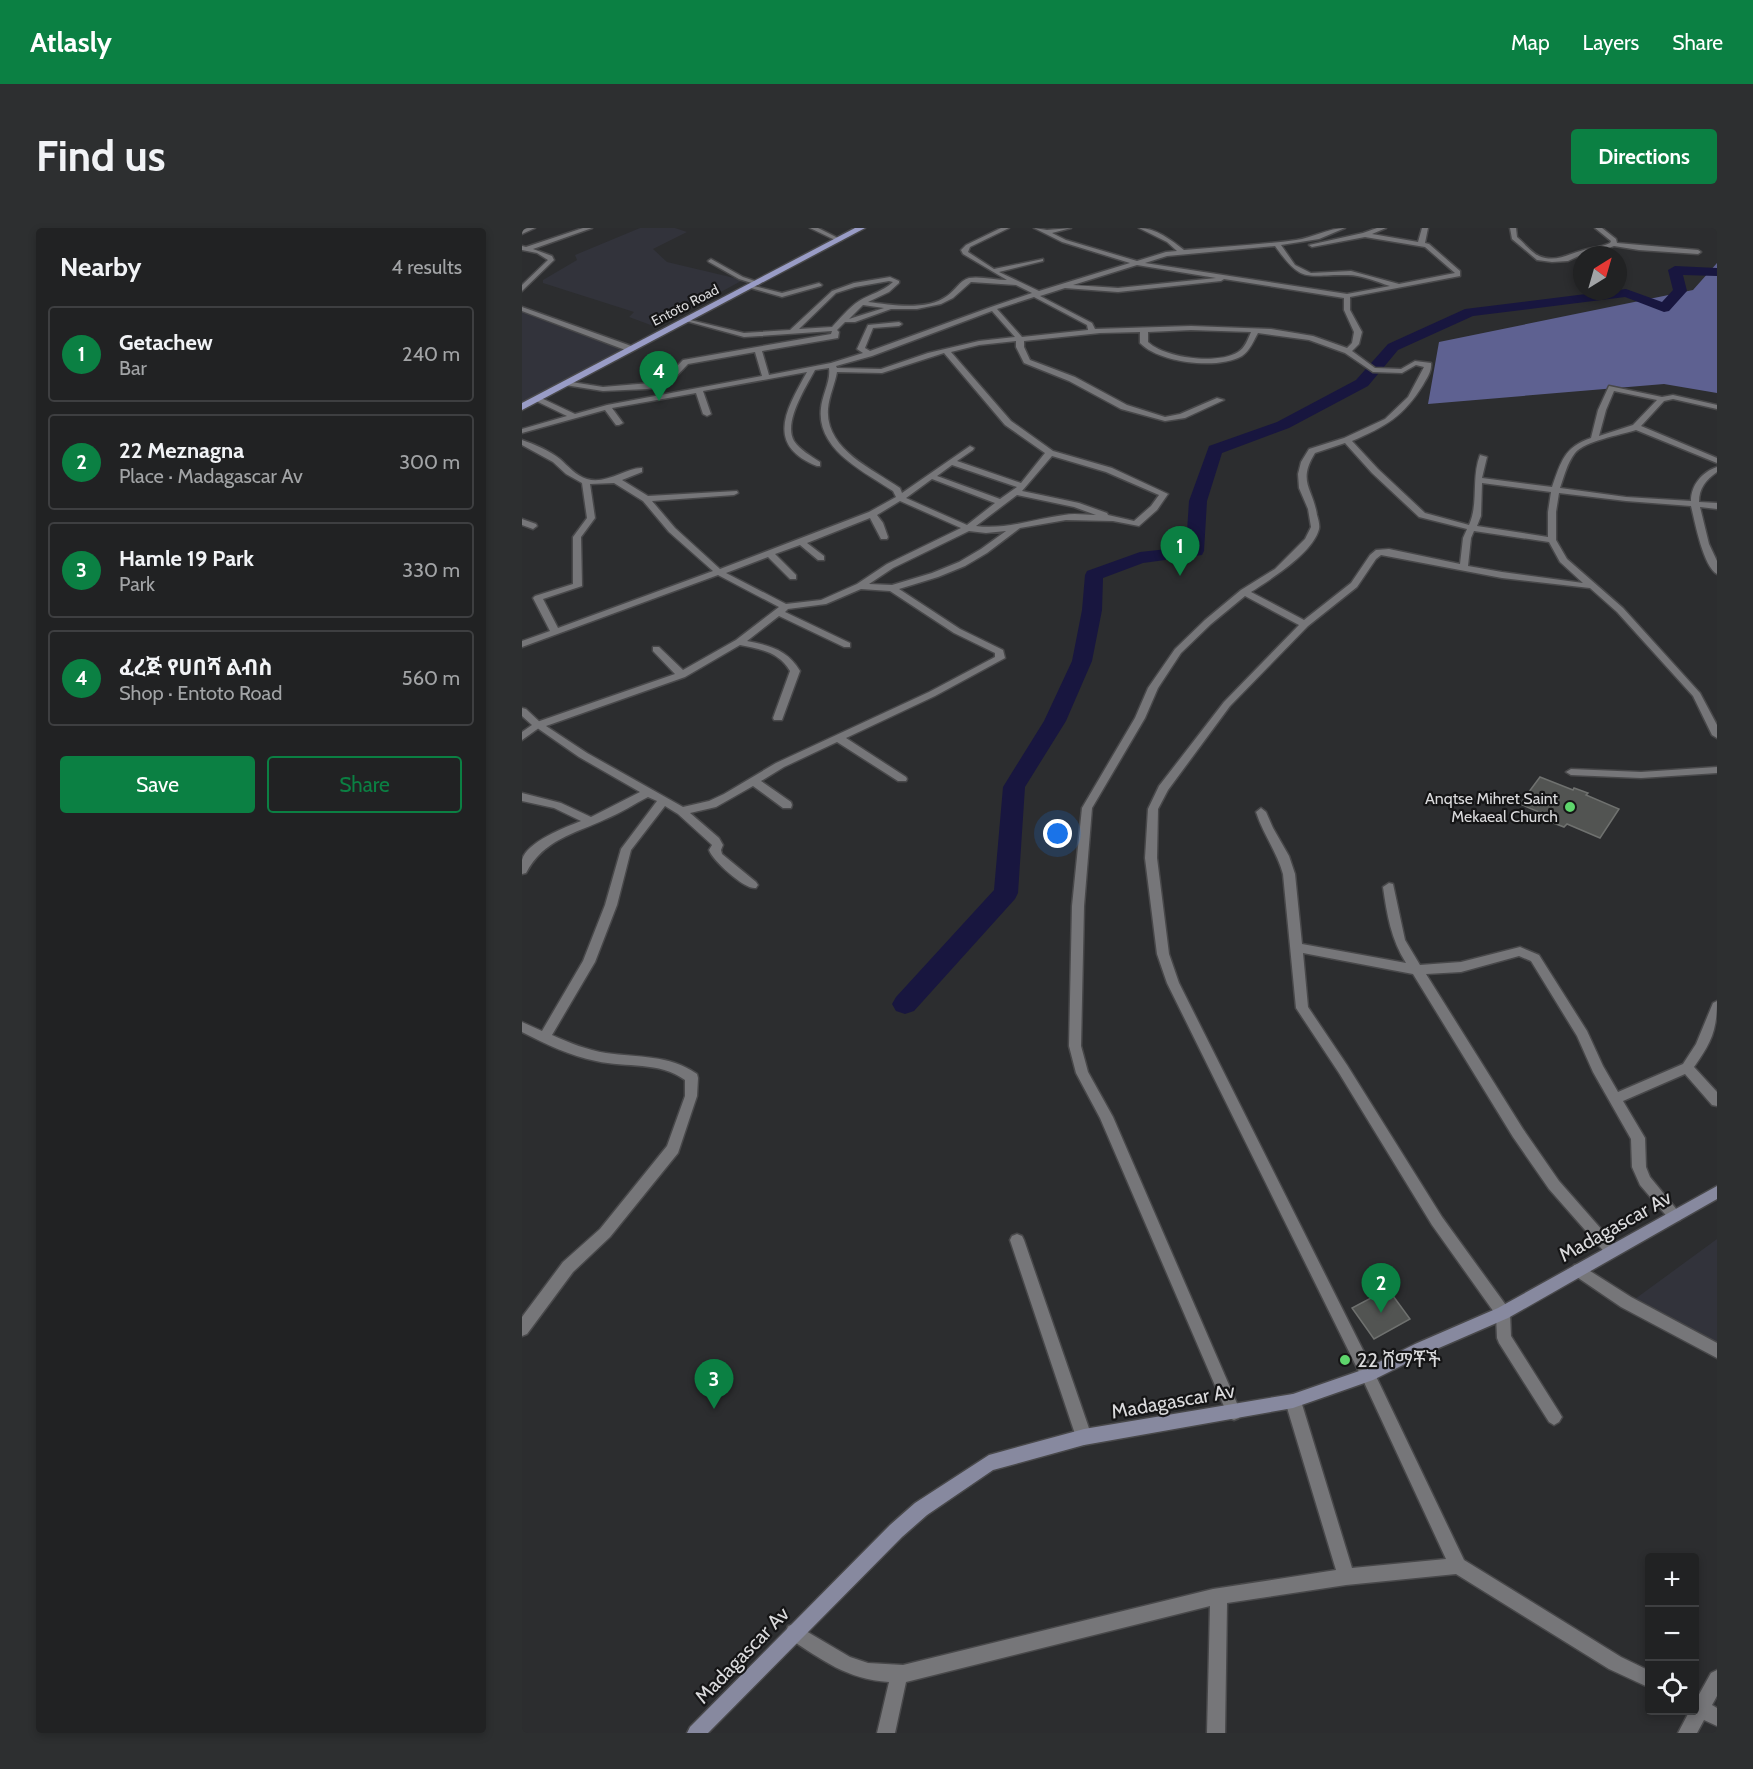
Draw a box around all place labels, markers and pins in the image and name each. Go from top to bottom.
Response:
pin: 4 [640,352,678,401]
pin: 1 [1160,526,1200,576]
place label: Anqtse Mihret Saint Mekaeal Church [1425,789,1559,826]
marker: Anqtse Mihret Saint Mekaeal Church [1563,800,1577,814]
pin: 2 [1362,1264,1400,1313]
place label: 22 ሸማቾች [1357,1348,1441,1372]
marker: 22 ሸማቾች [1338,1353,1352,1367]
pin: 3 [694,1360,734,1409]

